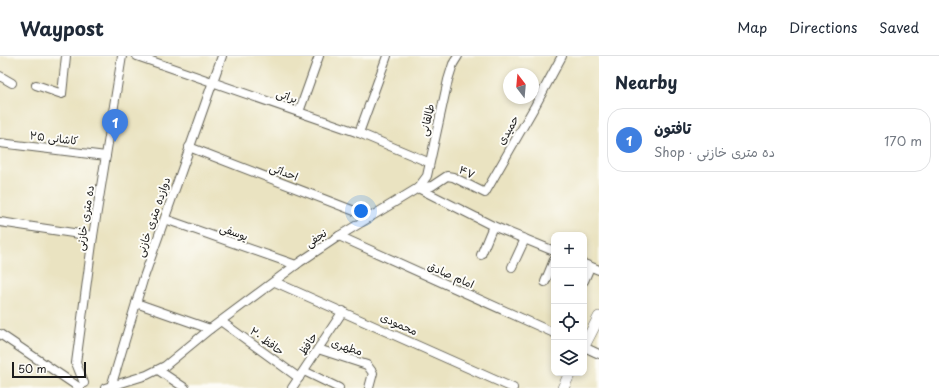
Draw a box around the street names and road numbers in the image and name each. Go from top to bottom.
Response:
street label: براتی [274,84,300,107]
street label: طالقانی [415,102,438,138]
street label: حمیدی [492,112,523,148]
street label: کاشانی ۲۵ [29,126,80,149]
street label: احداثی [267,158,301,185]
street label: ۴۷ [456,160,478,183]
street label: دوازده متری خازنی [131,175,174,259]
street label: ده متری خازنی [71,184,98,252]
street label: یوسفی [218,219,251,245]
street label: نجفی [301,224,330,251]
street label: امام صادق [425,257,477,293]
street label: محمودی [378,308,421,339]
street label: حافظ ۲۰ [247,322,288,359]
street label: حافظ [294,329,321,358]
street label: مطهری [329,333,365,360]

